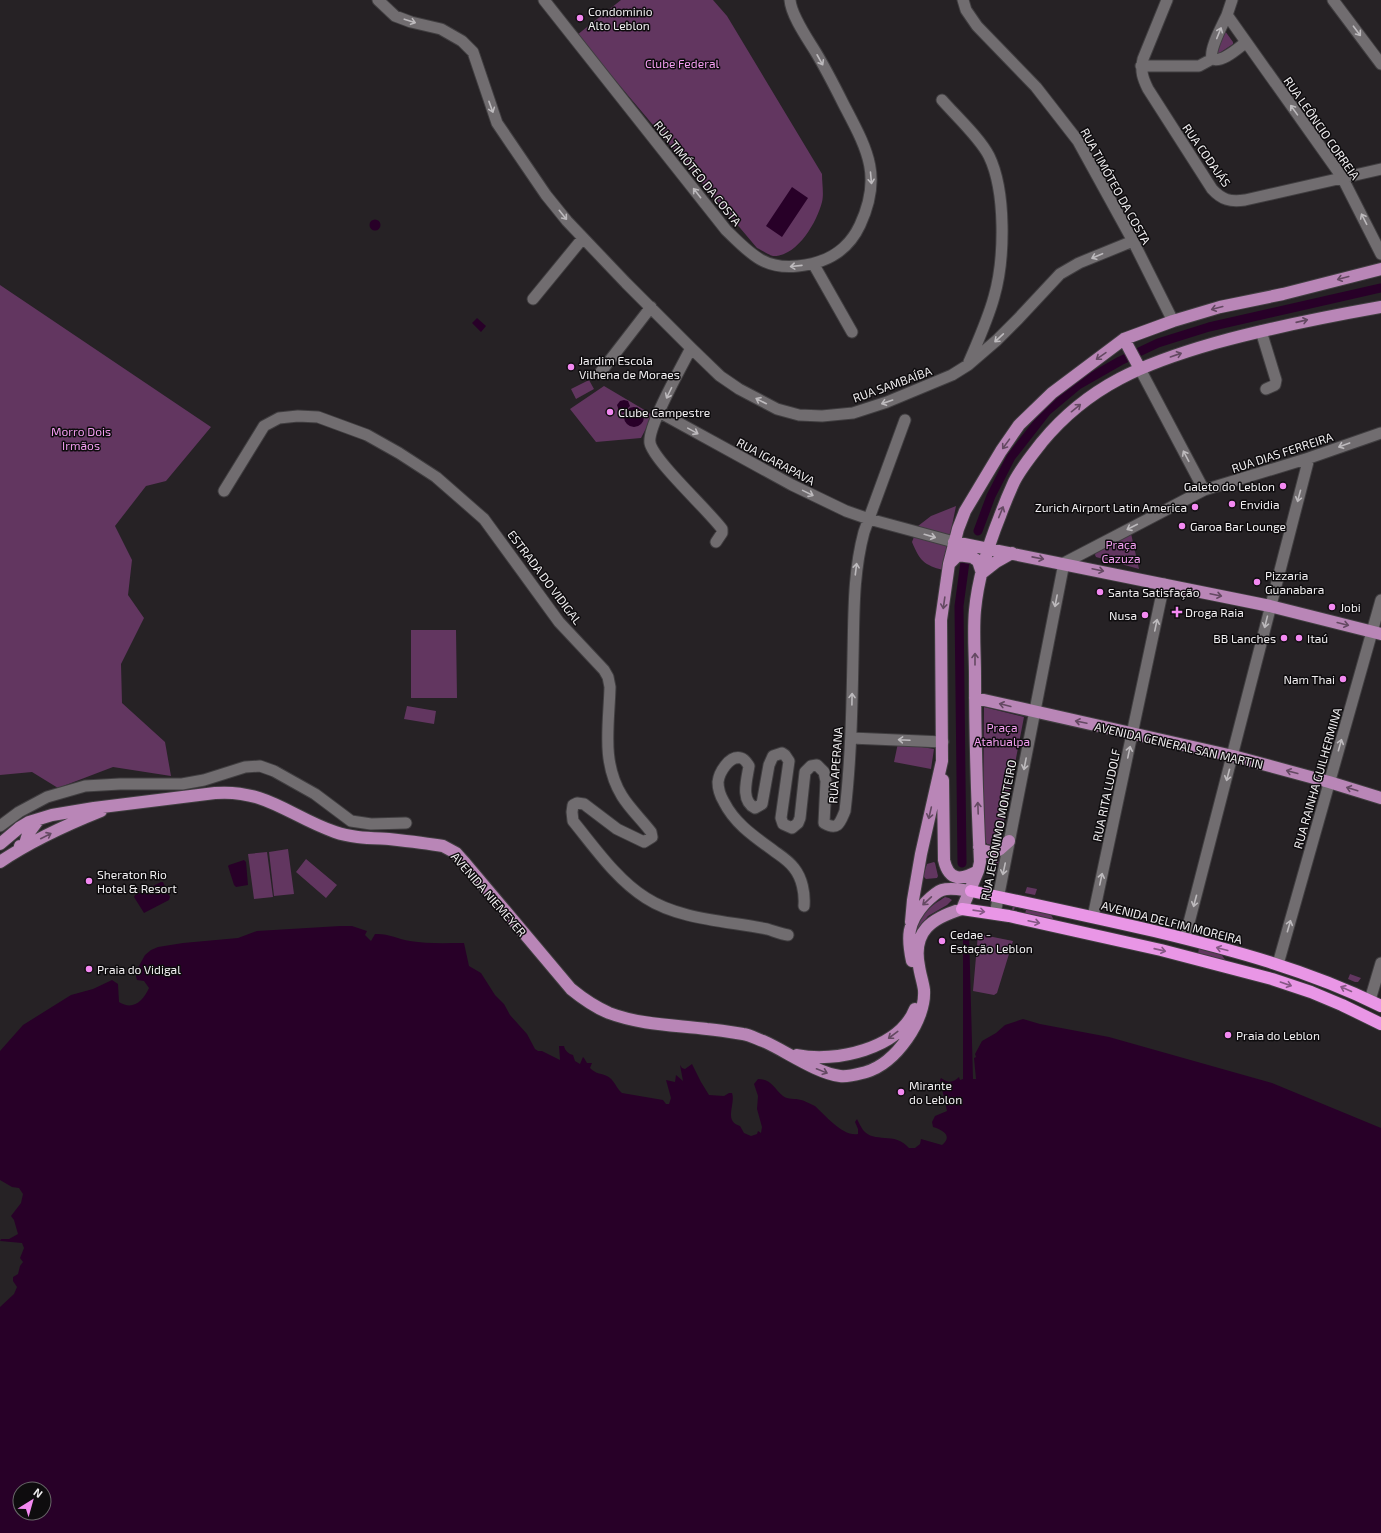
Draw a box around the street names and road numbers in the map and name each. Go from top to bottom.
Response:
street label: RUA LEÔNCIO CORREIA [1281,74,1363,182]
street label: RUA TIMÓTEO DA COSTA [651,118,745,229]
street label: RUA CODAJÁS [1180,121,1234,189]
street label: RUA TIMÓTEO DA COSTA [1078,125,1154,247]
street label: RUA SAMBAÍBA [851,363,934,405]
street label: RUA DIAS FERREIRA [1229,429,1335,475]
street label: RUA IGARAPAVA [735,435,818,488]
street label: ESTRADA DO VIDIGAL [505,527,585,627]
street label: RUA RAINHA GUILHERMINA [1290,705,1344,850]
street label: AVENIDA GENERAL SAN MARTIN [1093,719,1265,771]
street label: RUA APERANA [825,726,845,804]
street label: RUA RITA LUDOLF [1089,747,1123,843]
street label: RUA JERÔNIMO MONTEIRO [977,758,1019,902]
street label: AVENIDA NIEMEYER [449,849,529,939]
street label: AVENIDA DELFIM MOREIRA [1100,898,1244,946]

